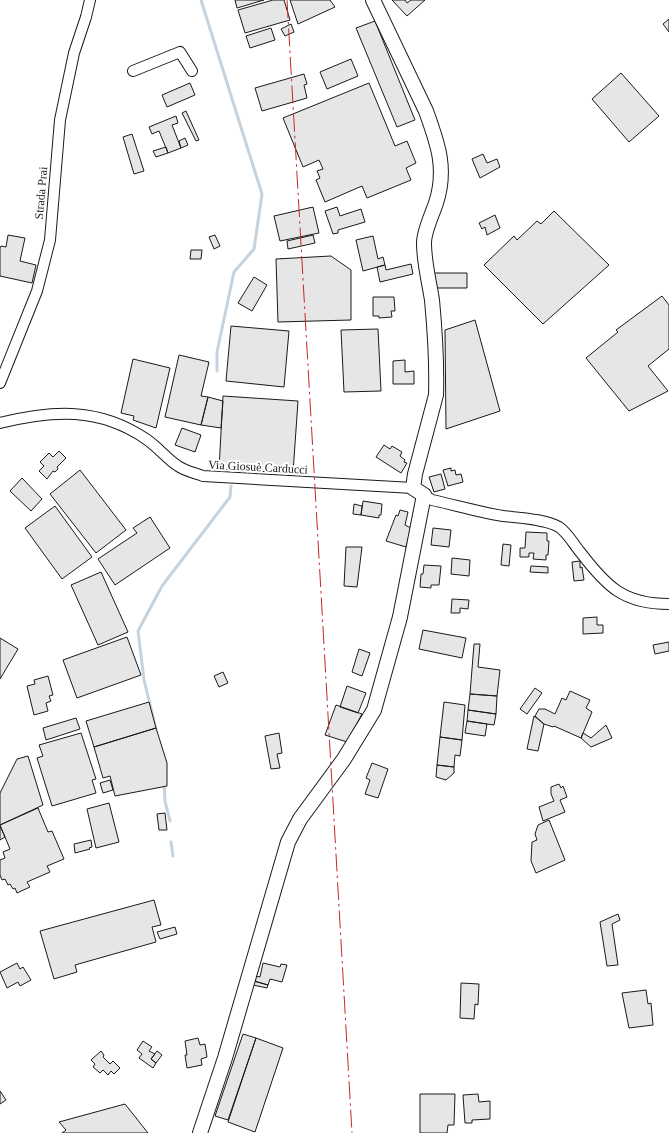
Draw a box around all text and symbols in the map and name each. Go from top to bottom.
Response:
street label: Strada Prai [32,165,50,220]
street label: Via Giosuè Carducci [208,457,309,477]

